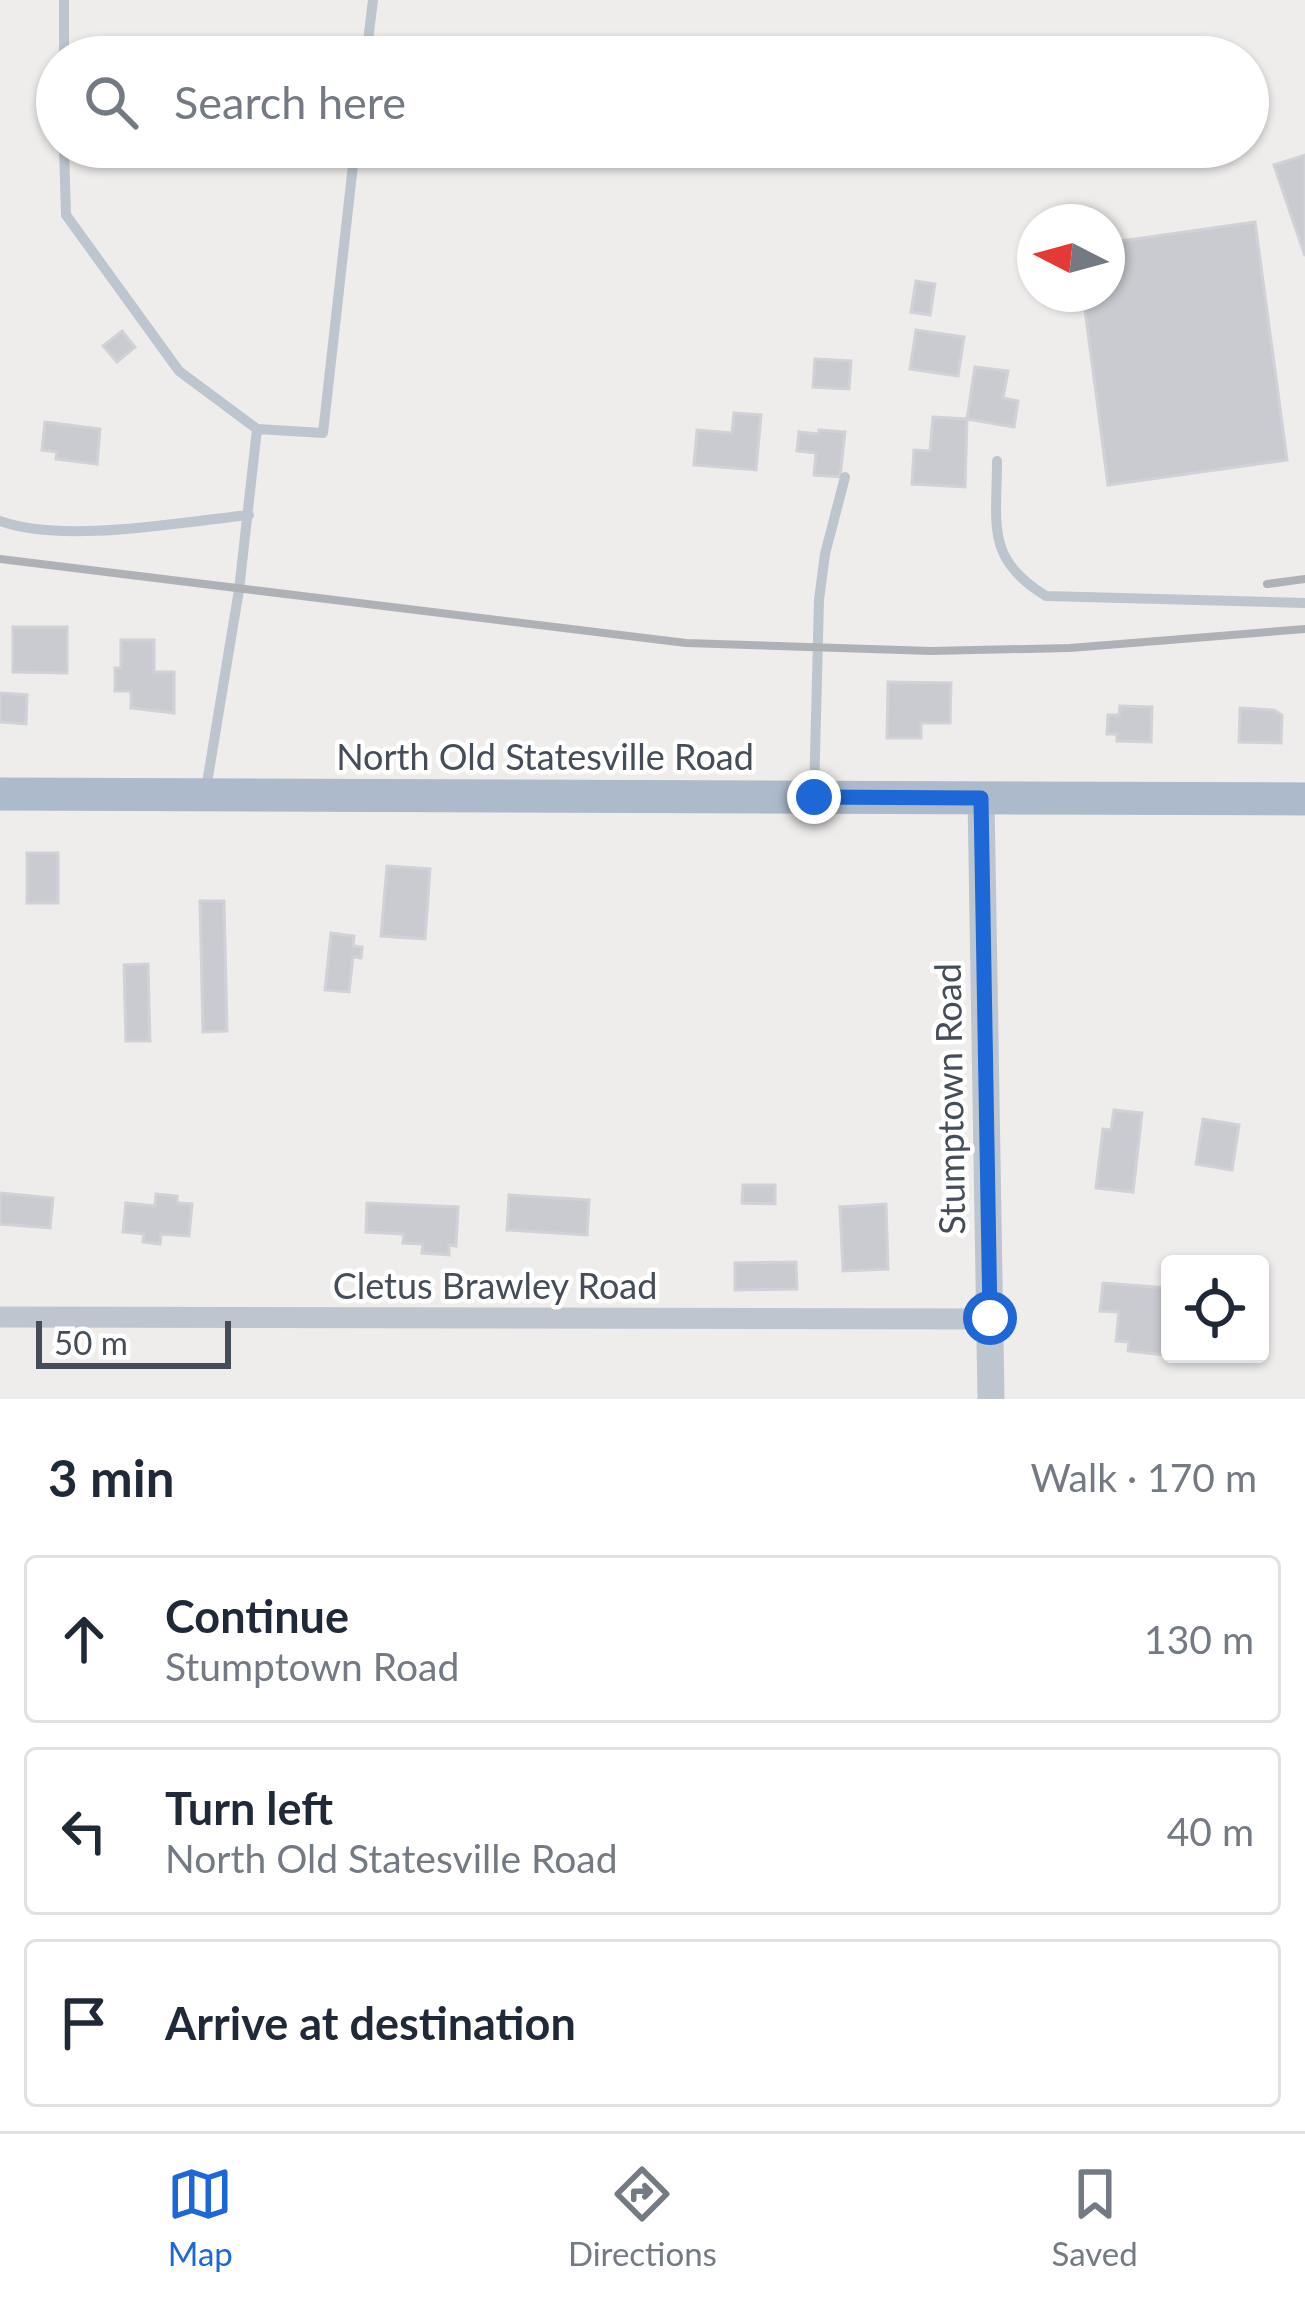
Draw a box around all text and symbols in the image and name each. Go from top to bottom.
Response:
search box [36,36,1269,168]
icon: search [78,69,144,135]
text: Search here [174,75,406,129]
north arrow [1017,204,1125,312]
street label: North Old Statesville Road [336,734,754,778]
route end [787,770,841,824]
street label: Stumptown Road [925,963,973,1235]
map controls [1161,1255,1269,1363]
button: locate [1161,1255,1269,1363]
street label: Cletus Brawley Road [333,1263,657,1307]
route start [963,1291,1017,1345]
scale bar [36,1315,231,1368]
text: 50 m [54,1322,128,1362]
text: 3 min [48,1447,174,1508]
text: Walk · 170 m [1030,1454,1257,1500]
text: Continue [165,1589,349,1643]
icon: ahead [51,1606,117,1672]
text: 130 m [1144,1616,1254,1662]
text: Stumptown Road [165,1643,459,1689]
text: Turn left [165,1781,333,1835]
icon: left [51,1798,117,1864]
text: 40 m [1167,1808,1254,1854]
text: North Old Statesville Road [165,1835,618,1881]
icon: arrive [51,1990,117,2056]
text: Arrive at destination [165,1996,576,2050]
tab: Map [167,2161,233,2273]
tab: Directions [568,2161,717,2273]
tab: Saved [1051,2161,1138,2273]

